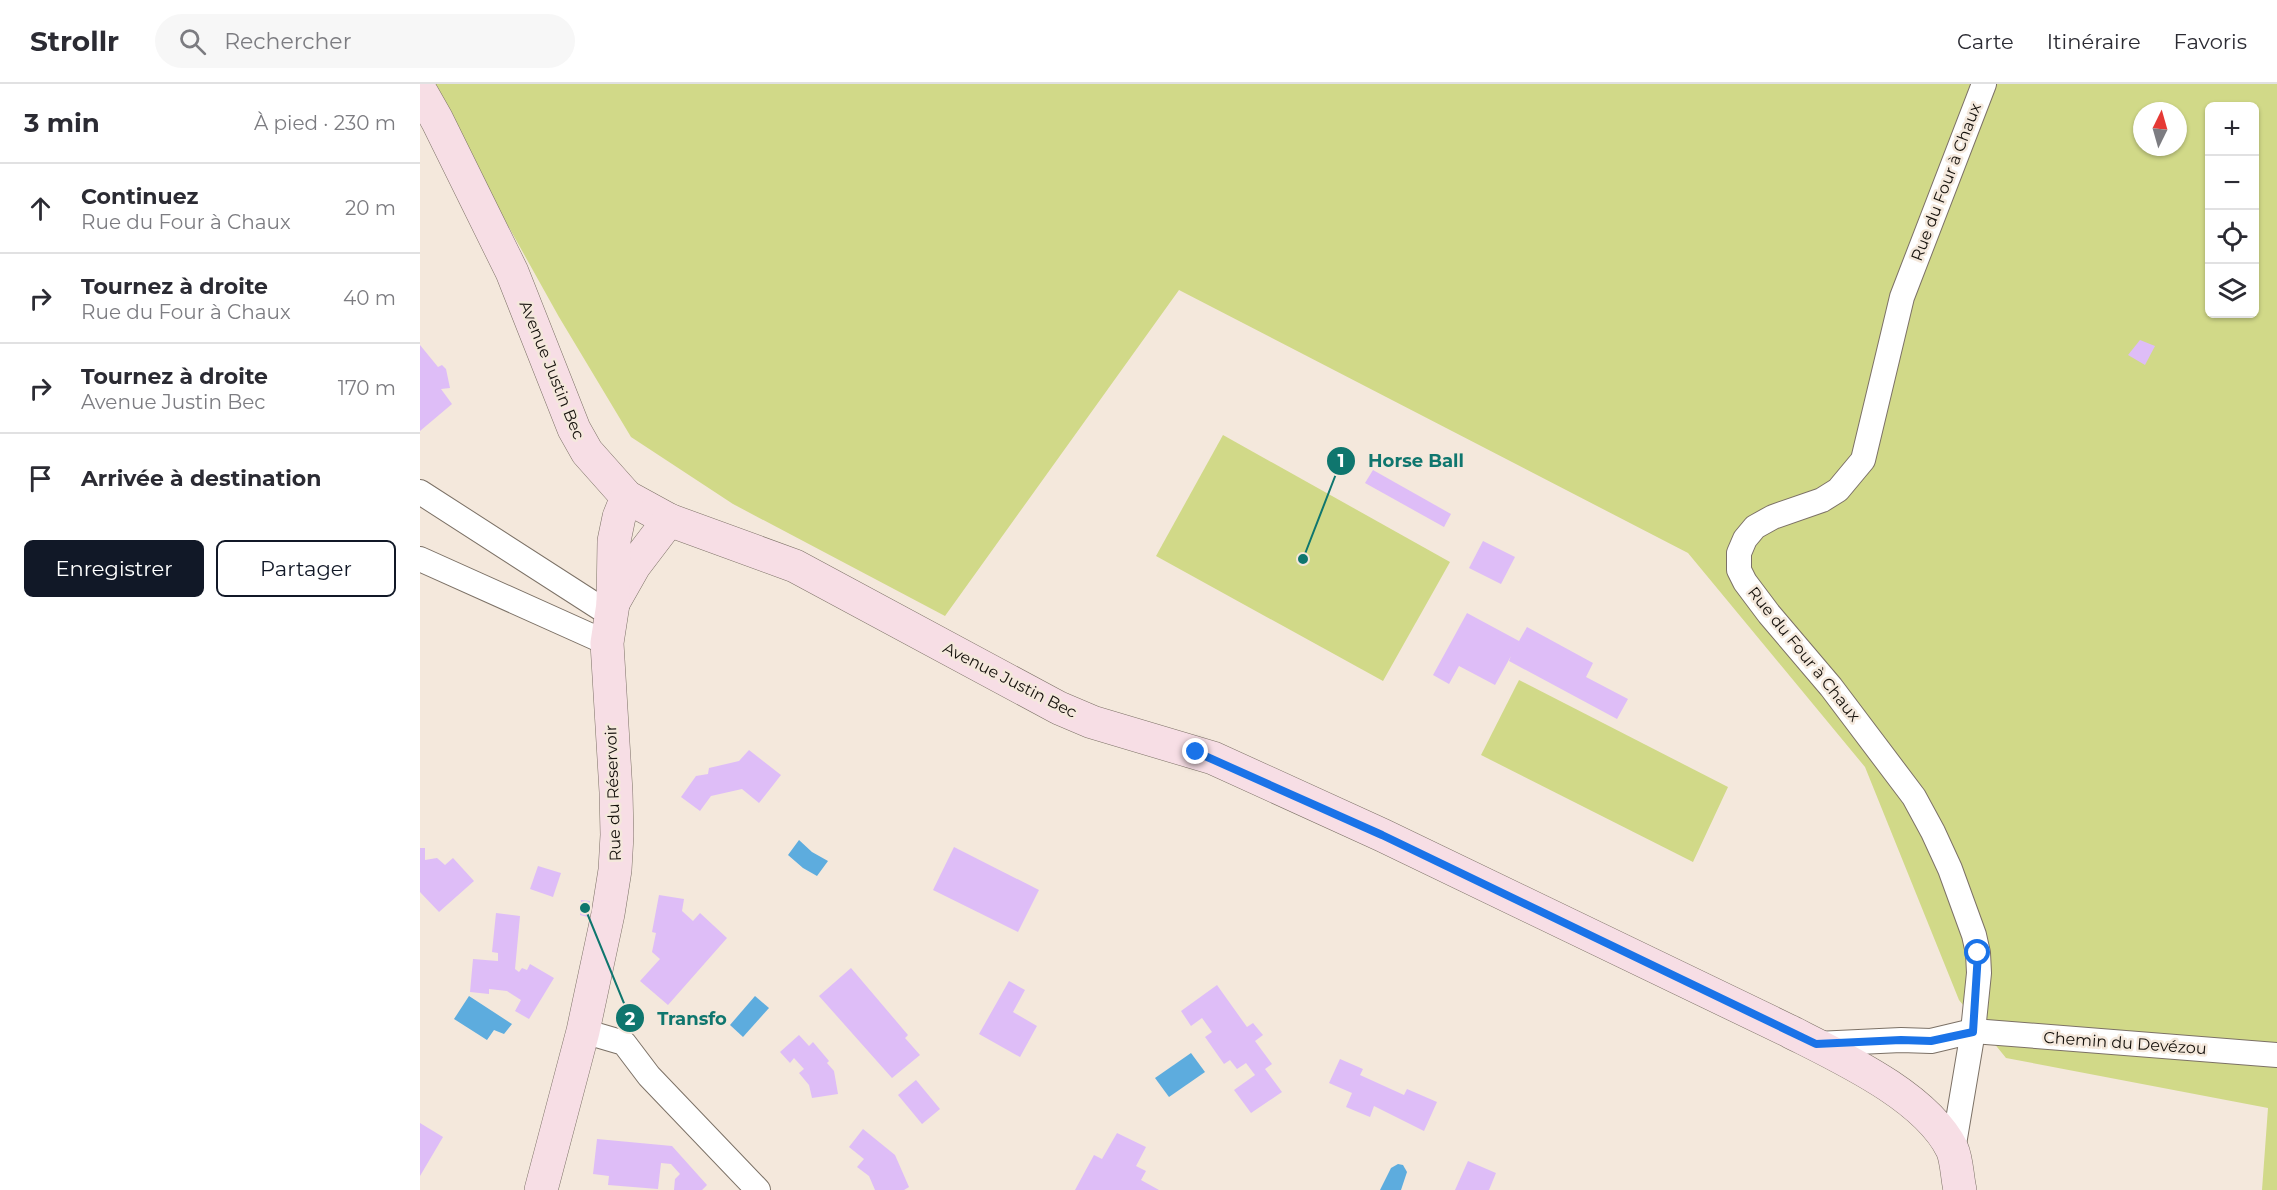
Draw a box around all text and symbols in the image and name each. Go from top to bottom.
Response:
search box [155,14,575,68]
text: Strollr [30,24,119,58]
icon: search [176,25,209,58]
text: Rechercher [224,28,351,55]
text: Carte [1957,29,2014,54]
text: Itinéraire [2047,29,2141,54]
text: Favoris [2174,29,2247,54]
street label: Rue du Four à Chaux [1907,100,1985,264]
north arrow [2133,102,2187,156]
map controls [2205,102,2259,318]
button: + [2205,102,2259,156]
text: 3 min [24,107,100,139]
text: À pied · 230 m [254,111,396,135]
button: − [2205,156,2259,210]
text: Continuez [81,183,198,210]
icon: ahead [24,192,57,225]
text: 20 m [345,196,396,220]
text: Rue du Four à Chaux [81,210,291,234]
button: locate [2205,210,2259,264]
button: layers [2205,264,2259,318]
text: Tournez à droite [81,273,268,300]
icon: right [24,282,57,315]
text: 40 m [343,286,396,310]
street label: Avenue Justin Bec [516,298,588,442]
text: Rue du Four à Chaux [81,300,291,324]
text: Tournez à droite [81,363,268,390]
icon: right [24,372,57,405]
text: 170 m [338,376,396,400]
text: Avenue Justin Bec [81,390,266,414]
callout: Horse Ball [1326,443,1476,479]
text: 1 [1337,450,1345,472]
text: Horse Ball [1368,450,1464,472]
icon: arrive [24,462,57,495]
text: Arrivée à destination [81,465,321,492]
button: Enregistrer [24,540,204,597]
button: Partager [216,540,396,597]
street label: Rue du Four à Chaux [1744,583,1864,726]
street label: Avenue Justin Bec [940,638,1080,722]
street label: Rue du Réservoir [601,724,625,862]
route end [1182,738,1208,764]
route start [1964,939,1990,965]
callout: Transfo [615,1000,739,1036]
text: 2 [625,1008,636,1030]
text: Transfo [657,1008,727,1030]
street label: Chemin du Devézou [2043,1028,2207,1058]

